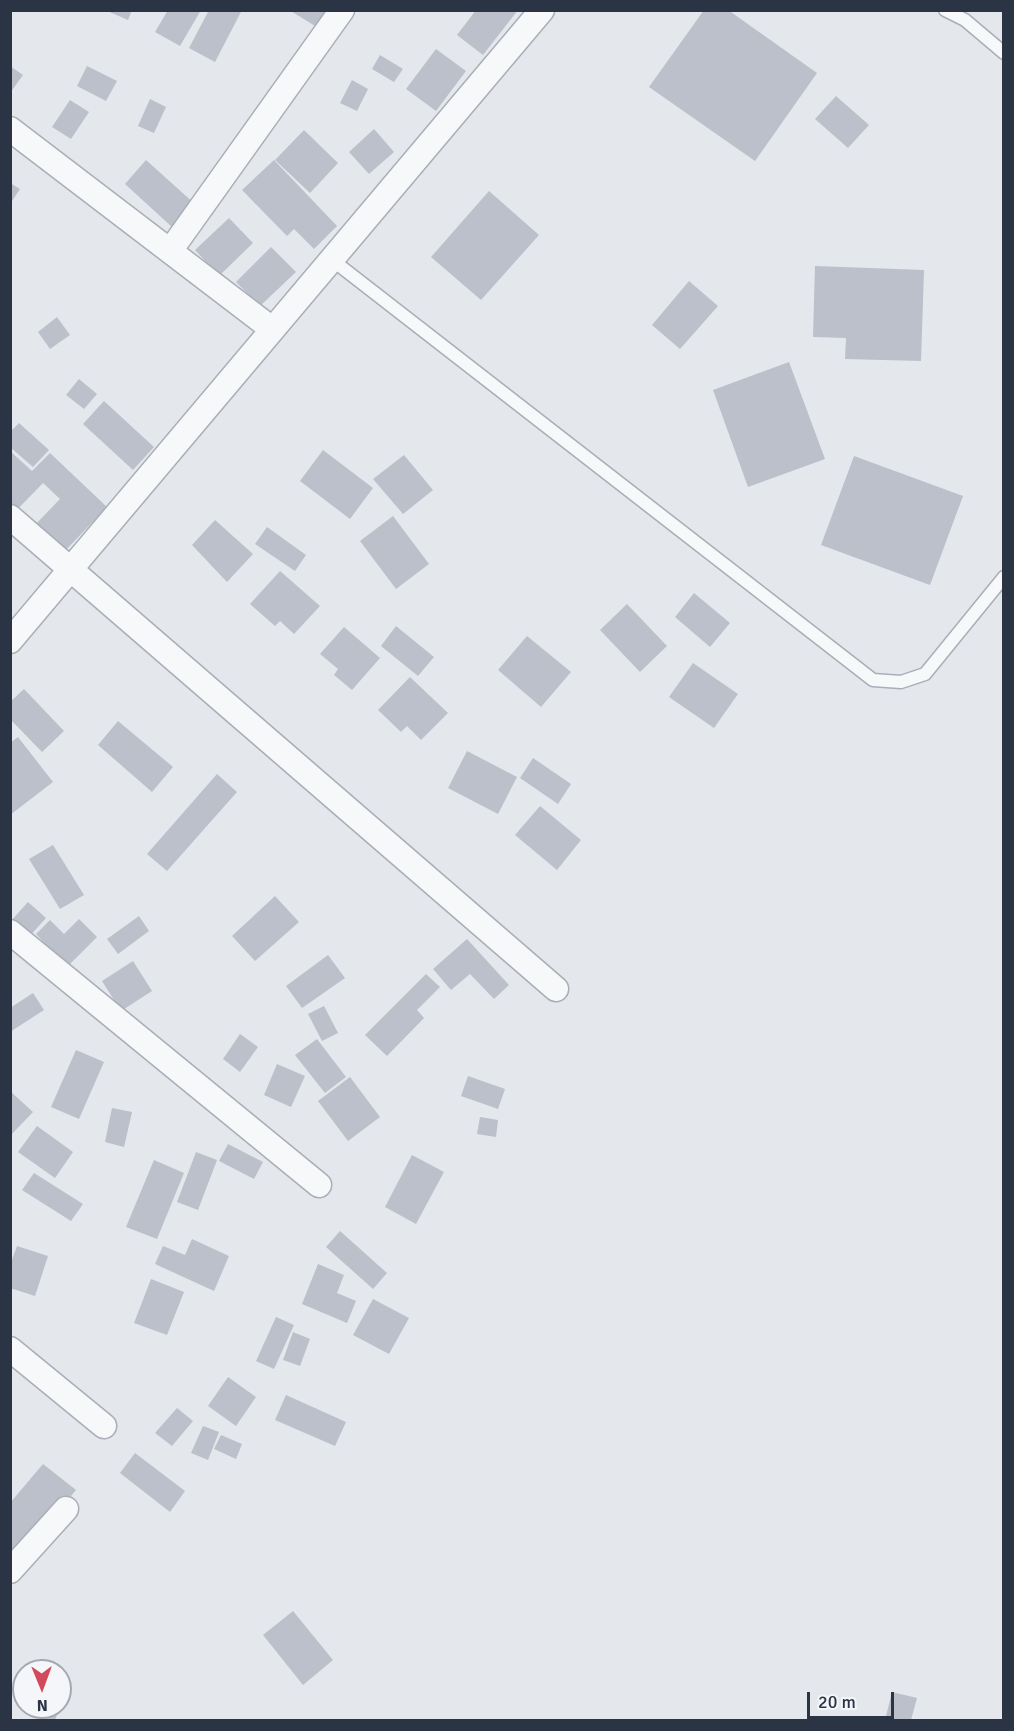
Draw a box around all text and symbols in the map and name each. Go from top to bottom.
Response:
north arrow [12,1659,72,1719]
scale bar [810,1680,897,1718]
text: 20 m [818,1691,856,1713]
text: N [37,1695,48,1715]

